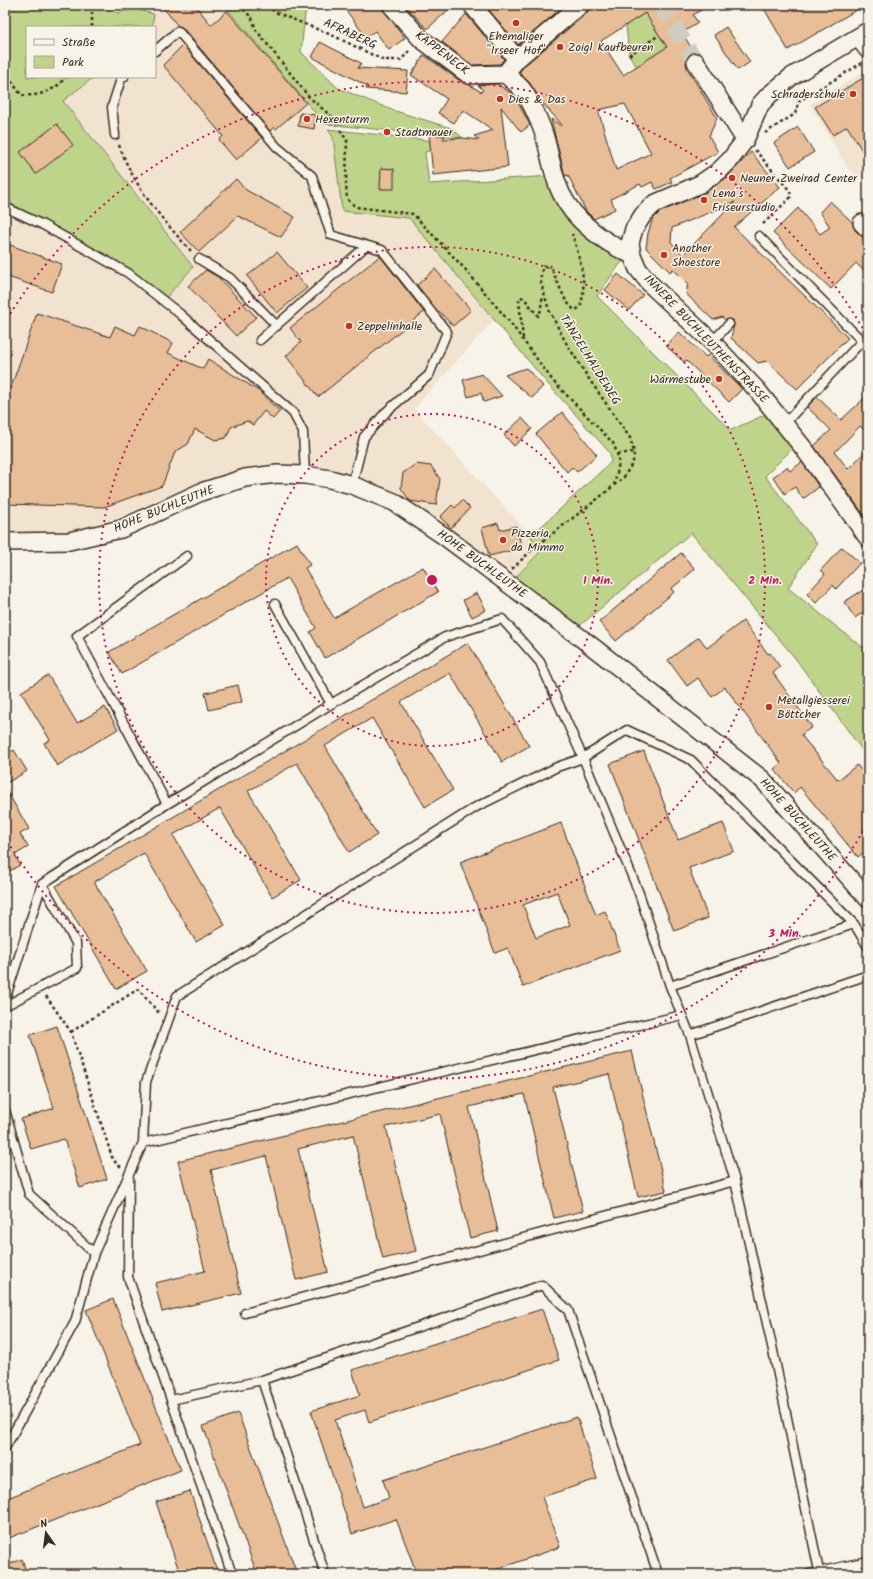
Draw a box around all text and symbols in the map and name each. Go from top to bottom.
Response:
street label: AFRABERG [320,13,380,55]
marker: Ehemaliger "Irseer Hof" [511,18,521,28]
legend [26,26,156,78]
street label: KAPPENECK [411,26,474,80]
place label: Ehemaliger "Irseer Hof" [487,27,545,60]
text: Straße [62,33,96,52]
place label: Zoigl Kaufbeuren [568,38,653,57]
marker: Zoigl Kaufbeuren [555,42,565,52]
text: Park [62,53,84,72]
place label: Schraderschule [771,85,846,104]
marker: Schraderschule [848,89,858,99]
place label: Dies & Das [508,90,566,109]
marker: Dies & Das [495,94,505,104]
place label: Hexenturm [315,110,370,129]
marker: Hexenturm [302,114,312,124]
place label: Stadtmauer [395,123,454,142]
marker: Stadtmauer [382,127,392,137]
place label: Neuner Zweirad Center [740,169,858,188]
marker: Neuner Zweirad Center [727,173,737,183]
place label: Lena´s Friseurstudio [712,184,775,217]
marker: Lena´s Friseurstudio [699,195,709,205]
place label: Another Shoestore [672,239,721,272]
marker: Another Shoestore [659,250,669,260]
street label: INNERE BUCHLEUTHENSTRASSE [639,270,774,409]
street label: TÄNZELHALDEWEG [555,311,625,409]
place label: Zeppelinhalle [357,317,423,336]
marker: Zeppelinhalle [344,321,354,331]
place label: Wärmestube [650,370,712,389]
marker: Wärmestube [714,374,724,384]
street label: HOHE BUCHLEUTHE [111,480,218,538]
place label: Pizzeria da Mimmo [511,524,564,557]
street label: HOHE BUCHLEUTHE [433,525,532,604]
marker: Pizzeria da Mimmo [498,535,508,545]
text: 1 Min. [583,571,613,590]
text: 2 Min. [748,571,782,590]
centre of rings [425,573,439,587]
place label: Metallgiesserei Böttcher [777,691,851,724]
marker: Metallgiesserei Böttcher [764,702,774,712]
street label: HOHE BUCHLEUTHE [755,774,842,867]
text: 3 Min. [768,924,802,943]
north arrow [26,1513,66,1553]
text: N [38,1515,49,1534]

